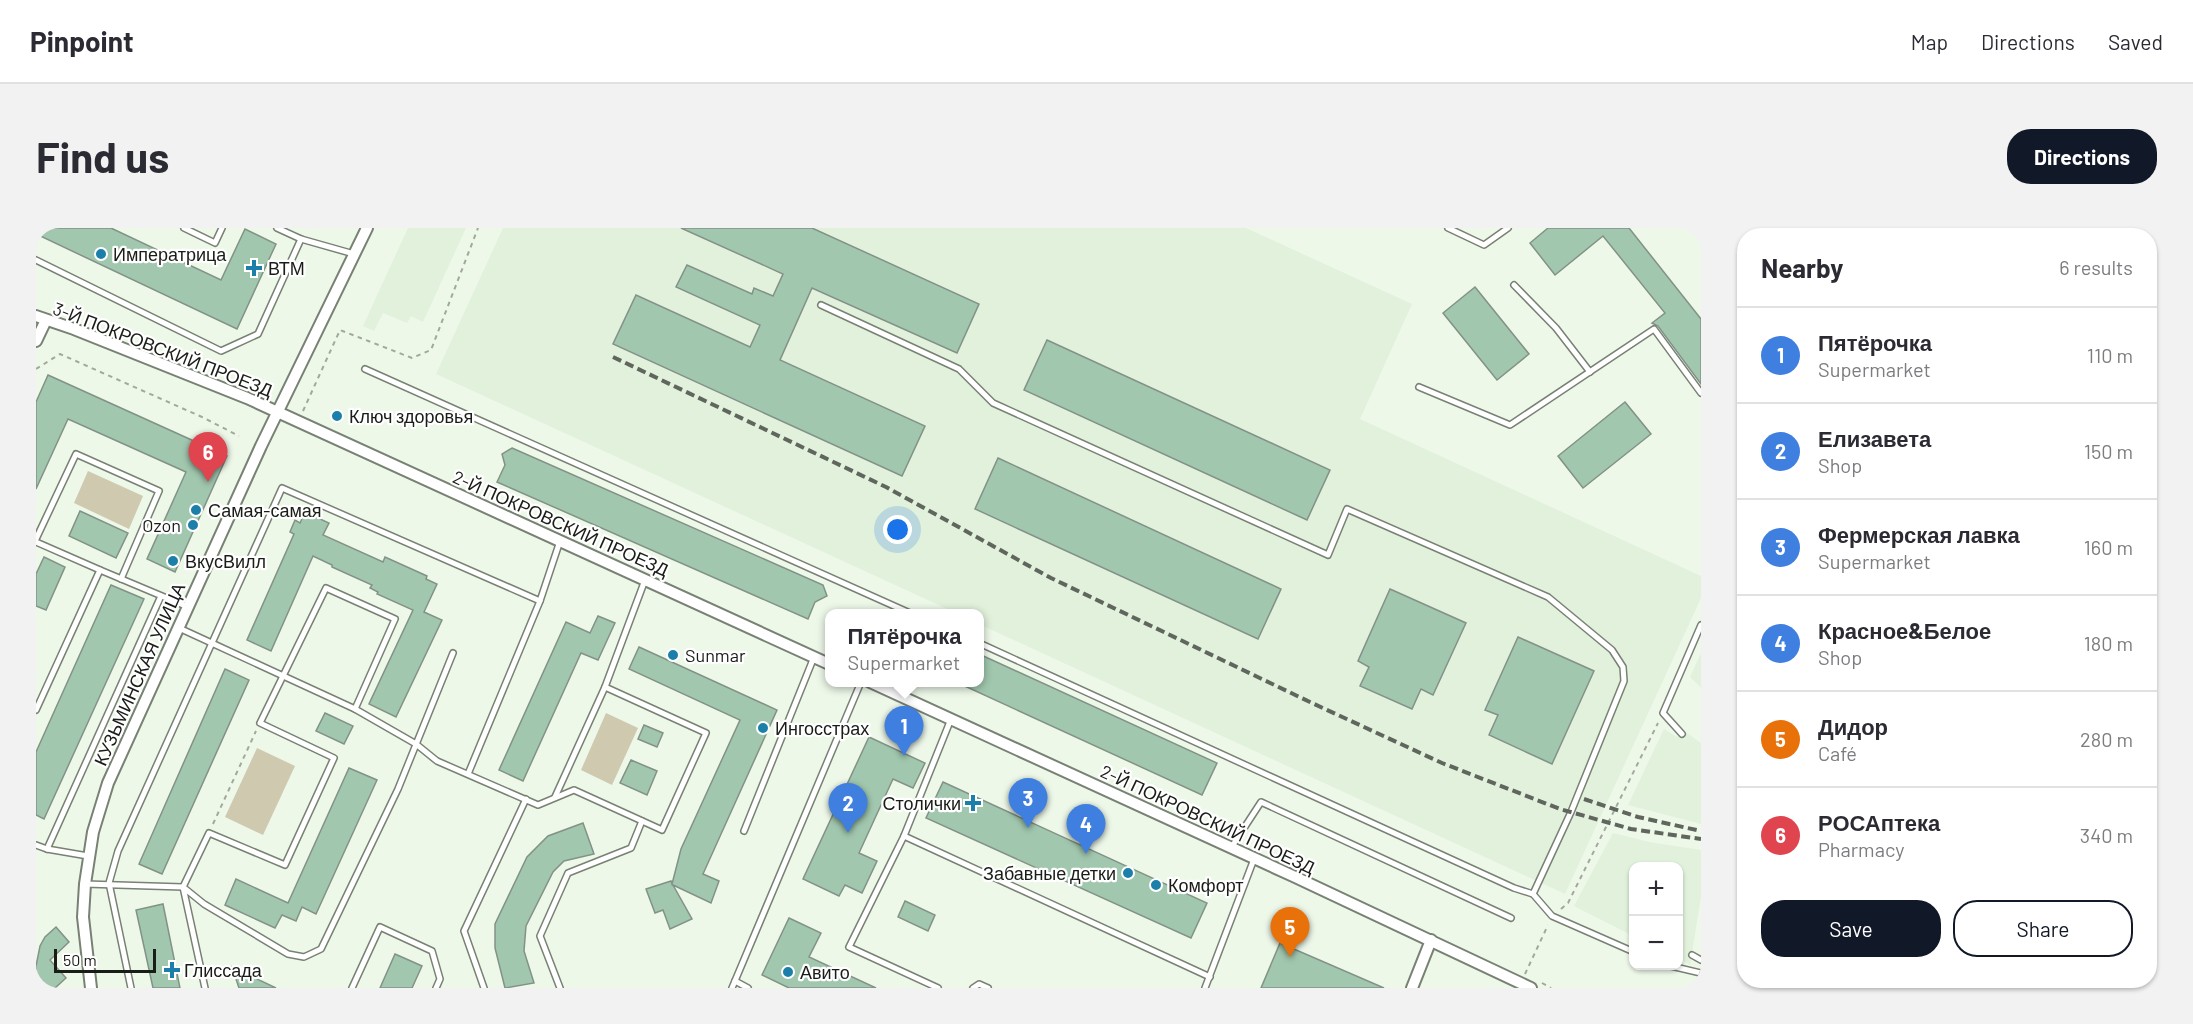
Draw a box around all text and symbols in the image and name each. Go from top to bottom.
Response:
text: Pinpoint [30,24,134,58]
text: Map [1911,29,1948,54]
text: Directions [1981,29,2075,54]
text: Saved [2108,29,2163,54]
button: Directions [2007,129,2157,184]
text: Find us [36,131,169,181]
place label: Императрица [113,243,227,265]
marker: Императрица [94,247,108,261]
text: Nearby [1761,252,1843,283]
text: 6 results [2059,255,2133,279]
place label: ВТМ [268,257,305,279]
marker: ВТМ [245,259,263,277]
street label: 3-Й ПОКРОВСКИЙ ПРОЕЗД [50,297,276,401]
text: Пятёрочка [1818,329,1932,355]
text: 1 [1777,343,1784,367]
text: 110 m [2087,343,2133,367]
text: Supermarket [1818,357,1931,381]
place label: Ключ здоровья [349,405,473,427]
marker: Ключ здоровья [330,409,344,423]
text: Елизавета [1818,425,1931,451]
pin: 6 [188,432,228,482]
text: 2 [1775,439,1786,463]
text: 150 m [2084,439,2133,463]
text: Shop [1818,453,1862,477]
street label: 2-Й ПОКРОВСКИЙ ПРОЕЗД [450,465,672,581]
place label: Самая-самая [208,499,322,521]
marker: Самая-самая [189,503,203,517]
place label: Ozon [142,514,181,536]
your location [883,515,912,544]
marker: Ozon [186,518,200,532]
text: Фермерская лавка [1818,521,2020,547]
text: 3 [1775,535,1786,559]
text: 160 m [2084,535,2133,559]
text: Supermarket [1818,549,1931,573]
place label: ВкусВилл [185,550,266,572]
marker: ВкусВилл [166,554,180,568]
street label: КУЗЬМИНСКАЯ УЛИЦА [89,579,189,769]
popup [825,609,984,687]
text: Красное&Белое [1818,617,1991,643]
text: Пятёрочка [847,622,962,648]
text: 4 [1774,631,1787,655]
text: 180 m [2084,631,2133,655]
place label: Sunmar [685,644,746,666]
text: Shop [1818,645,1862,669]
marker: Sunmar [666,648,680,662]
text: Supermarket [847,650,960,674]
pin: 1 [884,706,924,756]
text: Дидор [1818,713,1888,739]
place label: Ингосстрах [775,717,869,739]
marker: Ингосстрах [756,721,770,735]
text: 5 [1775,727,1786,751]
text: 280 m [2080,727,2133,751]
text: Café [1818,741,1857,765]
street label: 2-Й ПОКРОВСКИЙ ПРОЕЗД [1097,760,1319,878]
pin: 3 [1008,778,1048,828]
pin: 2 [828,784,868,833]
place label: Столички [882,792,961,814]
marker: Столички [966,796,980,810]
pin: 4 [1066,804,1106,854]
text: РОСАптека [1818,809,1940,835]
text: 6 [1775,823,1786,847]
text: 340 m [2080,823,2133,847]
text: Pharmacy [1818,837,1904,861]
place label: Забавные детки [983,862,1116,884]
map controls [1629,862,1683,970]
button: + [1629,862,1683,916]
marker: Забавные детки [1121,866,1135,880]
place label: Комфорт [1168,874,1244,896]
marker: Комфорт [1149,878,1163,892]
button: Save [1761,900,1941,957]
button: Share [1953,900,2133,957]
pin: 5 [1270,908,1310,957]
button: − [1629,916,1683,970]
scale bar [54,946,156,974]
text: 50 m [63,950,97,969]
place label: Глиссада [184,959,263,981]
place label: Авито [800,961,850,983]
marker: Глиссада [165,963,179,977]
marker: Авито [781,965,795,979]

